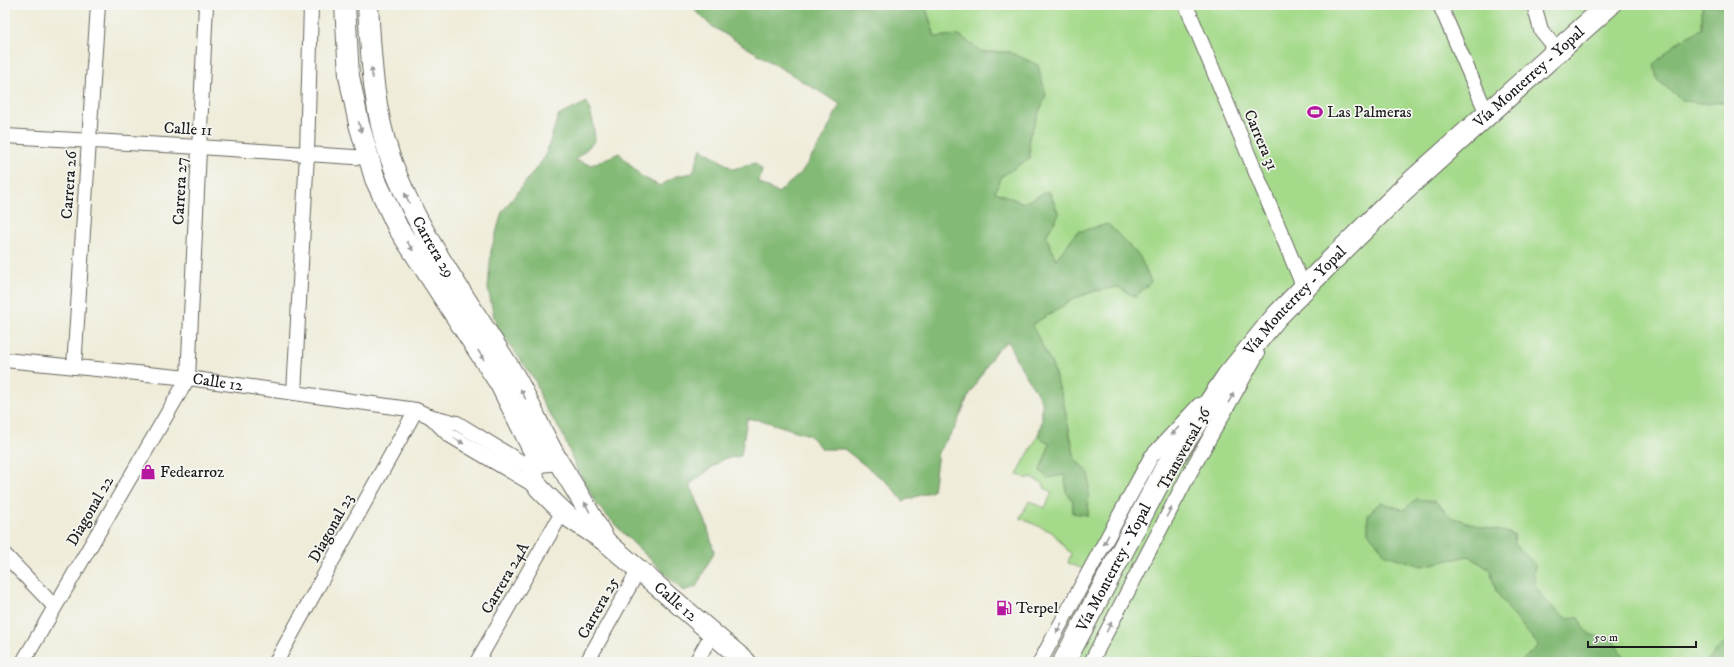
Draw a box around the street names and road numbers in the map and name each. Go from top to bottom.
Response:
street label: Vía Monterrey - Yopal [1469,22,1589,133]
street label: Carrera 31 [1239,107,1283,173]
street label: Calle 11 [163,118,213,140]
street label: Carrera 26 [57,150,81,220]
street label: Carrera 27 [168,156,192,226]
street label: Carrera 29 [408,213,459,281]
street label: Vía Monterrey - Yopal [1238,241,1351,360]
street label: Calle 12 [191,369,245,396]
street label: Transversal 36 [1153,404,1215,494]
street label: Diagonal 22 [62,472,118,550]
street label: Diagonal 23 [304,490,358,566]
street label: Vía Monterrey - Yopal [1071,500,1156,636]
street label: Carrera 24A [476,538,534,617]
street label: Carrera 25 [573,573,623,643]
street label: Calle 12 [650,577,702,626]

